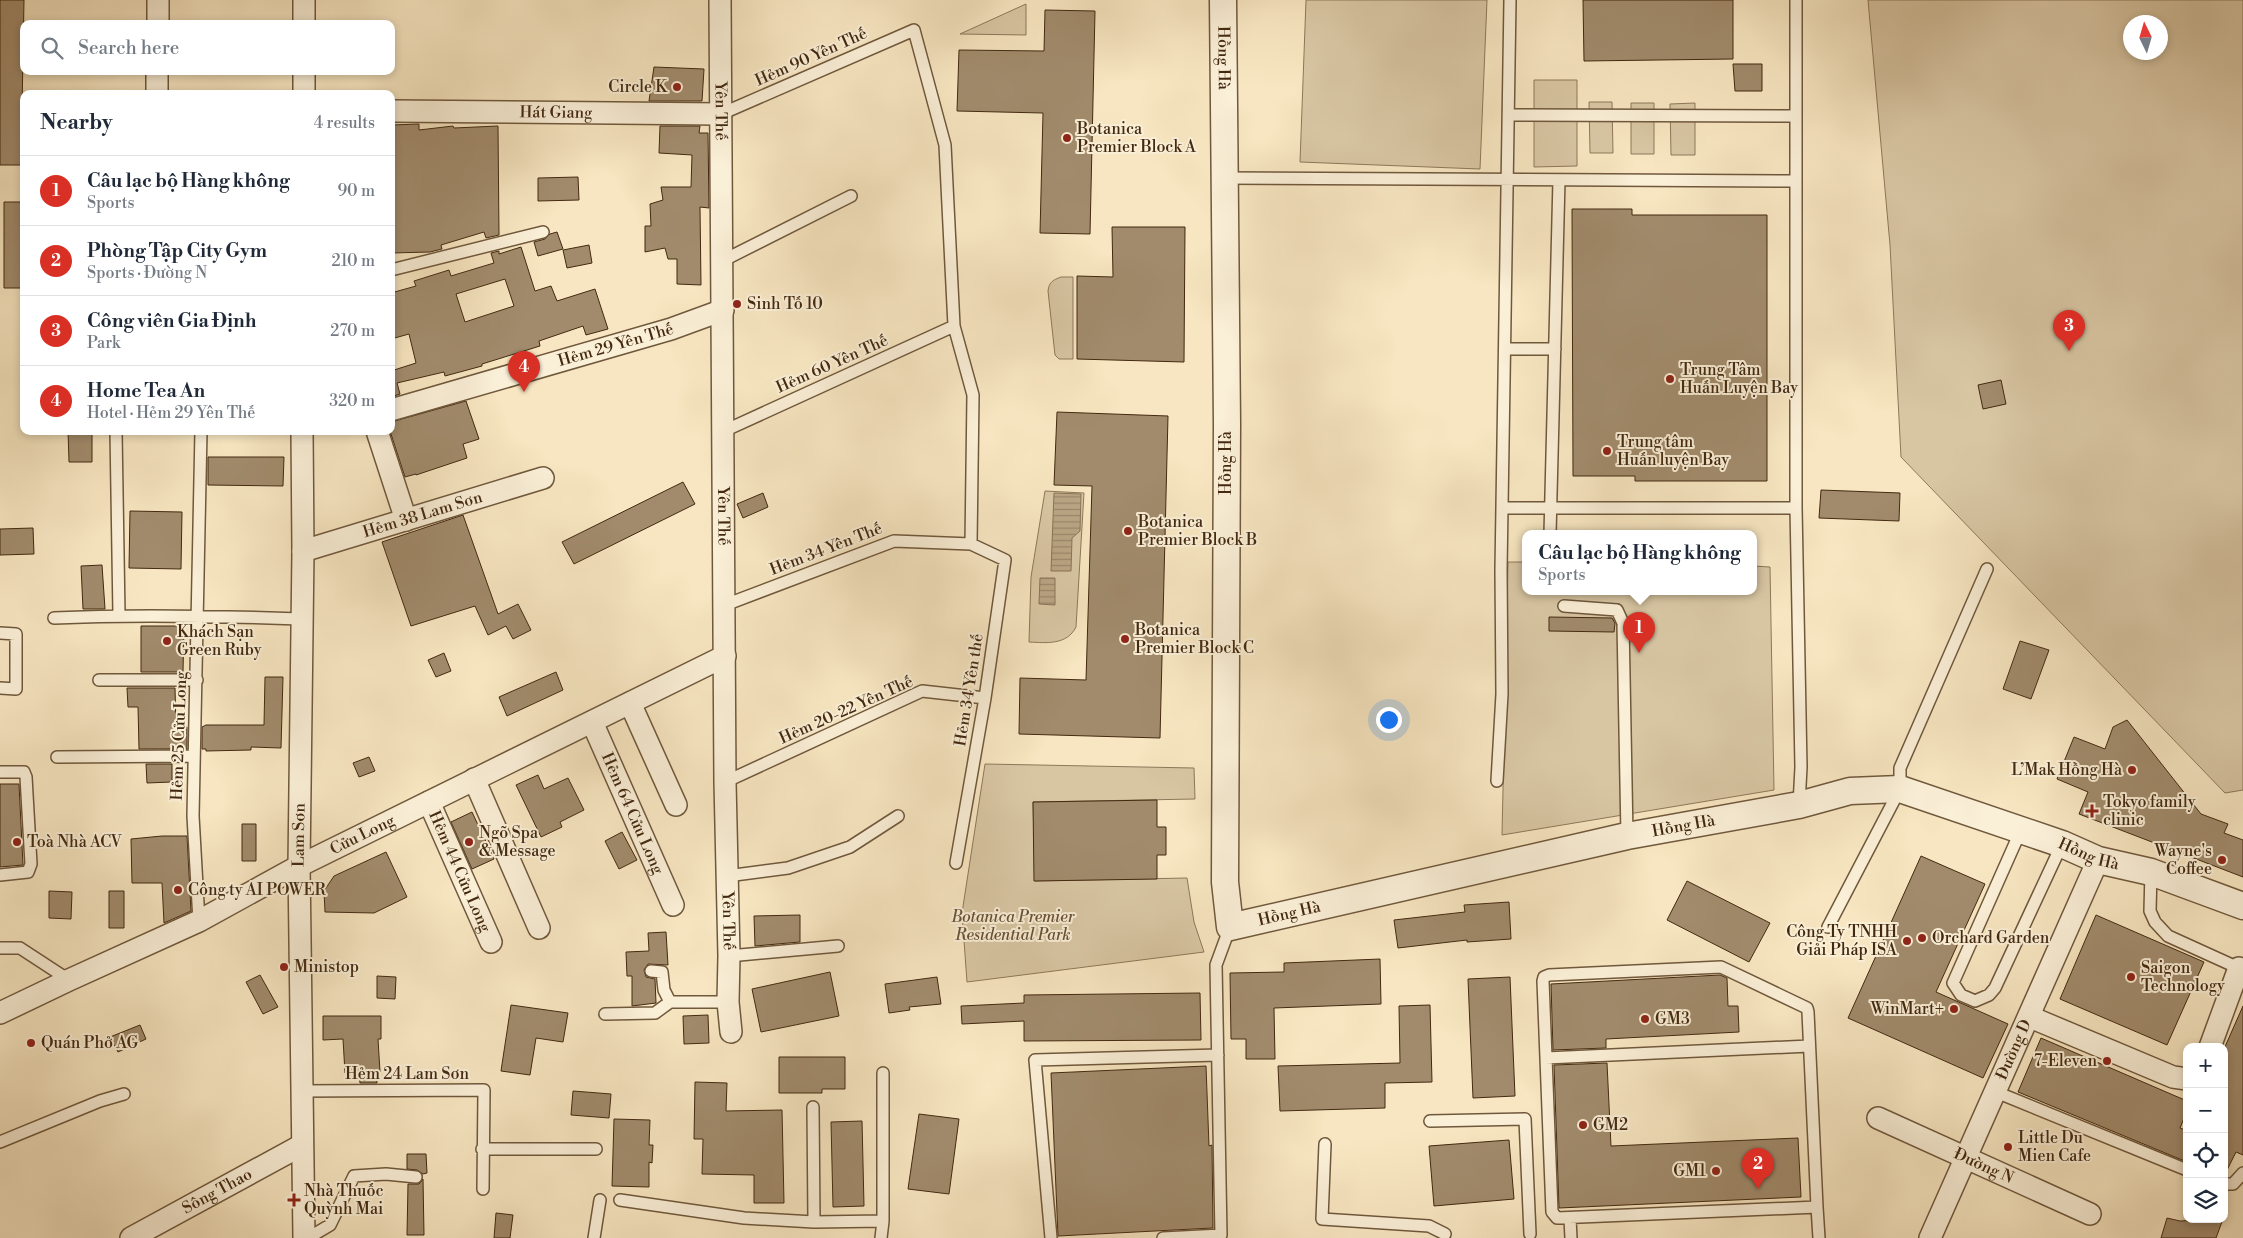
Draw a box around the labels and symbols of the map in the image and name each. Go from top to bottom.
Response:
north arrow [2123,15,2168,60]
street label: Hẻm 90 Yên Thế [752,23,870,91]
street label: Hồng Hà [1213,26,1234,91]
place label: Circle K [608,77,668,97]
street label: Yên Thế [711,80,731,141]
marker: Circle K [671,81,683,93]
street label: Hát Giang [519,102,593,123]
place label: Botanica Premier Block A [1076,119,1197,157]
marker: Botanica Premier Block A [1061,132,1073,144]
place label: Sinh Tố 10 [747,294,823,314]
marker: Sinh Tố 10 [731,298,743,310]
pin: 3 [2053,310,2085,351]
street label: Hẻm 29 Yên Thế [556,319,676,371]
street label: Hẻm 60 Yên Thế [773,330,891,398]
pin: 4 [508,351,540,392]
place label: Trung Tâm Huấn Luyện Bay [1680,360,1798,398]
marker: Trung Tâm Huấn Luyện Bay [1664,373,1676,385]
street label: Hồng Hà [1216,430,1236,495]
place label: Trung tâm Huấn luyện Bay [1617,432,1729,470]
marker: Trung tâm Huấn luyện Bay [1601,445,1613,457]
street label: Yên Thế [713,485,733,546]
street label: Hẻm 38 Lam Sơn [360,487,485,542]
place label: Botanica Premier Block B [1137,512,1257,550]
street label: Hẻm 34 Yên Thế [767,518,885,580]
marker: Botanica Premier Block B [1122,525,1134,537]
pin: 1 [1623,612,1655,653]
place label: Botanica Premier Block C [1134,620,1254,658]
place label: Khách Sạn Green Ruby [177,622,262,660]
street label: Hẻm 34 Yên thế [950,632,988,748]
marker: Botanica Premier Block C [1119,633,1131,645]
marker: Khách Sạn Green Ruby [161,635,173,647]
street label: Hẻm 25 Cửu Long [167,670,191,801]
street label: Hẻm 20-22 Yên Thế [776,671,916,749]
your location [1376,707,1402,733]
street label: Hẻm 64 Cửu Long [597,749,668,878]
place label: L’Mak Hồng Hà [2011,760,2123,780]
marker: L’Mak Hồng Hà [2126,764,2138,776]
place label: Tokyo family clinic [2103,792,2196,830]
street label: Lam Sơn [288,803,310,867]
marker: Tokyo family clinic [2085,804,2099,818]
street label: Hẻm 44 Cửu Long [424,808,496,936]
street label: Cửu Long [327,810,399,859]
street label: Hồng Hà [1650,810,1718,841]
place label: Ngõ Spa & Message [479,823,556,861]
place label: Toà Nhà ACV [27,832,123,852]
street label: Hồng Hà [2055,834,2122,875]
marker: Toà Nhà ACV [11,836,23,848]
marker: Ngõ Spa & Message [463,836,475,848]
place label: Wayne's Coffee [2154,841,2212,879]
marker: Wayne's Coffee [2216,854,2228,866]
place label: Công ty AI POWER [188,880,326,900]
marker: Công ty AI POWER [172,884,184,896]
street label: Yên Thế [717,890,739,951]
street label: Hồng Hà [1256,896,1323,930]
park label: Botanica Premier Residential Park [950,907,1076,945]
place label: Công Ty TNHH Giải Pháp ISA [1786,922,1898,960]
place label: Orchard Garden [1932,928,2050,948]
marker: Orchard Garden [1916,932,1928,944]
marker: Công Ty TNHH Giải Pháp ISA [1901,935,1913,947]
place label: Ministop [294,957,359,977]
place label: Saigon Technology [2141,958,2225,996]
marker: Ministop [278,961,290,973]
marker: Saigon Technology [2125,971,2137,983]
place label: WinMart+ [1870,999,1944,1019]
marker: WinMart+ [1948,1003,1960,1015]
place label: GM3 [1655,1009,1690,1029]
marker: GM3 [1639,1013,1651,1025]
street label: Đường D [1992,1016,2036,1083]
place label: Quán Phở AG [41,1033,138,1053]
marker: Quán Phở AG [25,1037,37,1049]
place label: 7-Eleven [2034,1051,2097,1071]
marker: 7-Eleven [2101,1055,2113,1067]
street label: Hẻm 24 Lam Sơn [345,1064,469,1084]
place label: GM2 [1593,1115,1628,1135]
marker: GM2 [1577,1119,1589,1131]
place label: Little Du Mien Cafe [2018,1128,2091,1166]
marker: Little Du Mien Cafe [2002,1141,2014,1153]
street label: Đường N [1951,1144,2017,1188]
pin: 2 [1742,1148,1774,1189]
place label: GM1 [1673,1161,1706,1181]
street label: Sông Thao [179,1164,256,1218]
marker: GM1 [1710,1165,1722,1177]
place label: Nhà Thuốc Quỳnh Mai [304,1181,384,1219]
marker: Nhà Thuốc Quỳnh Mai [288,1194,300,1206]

